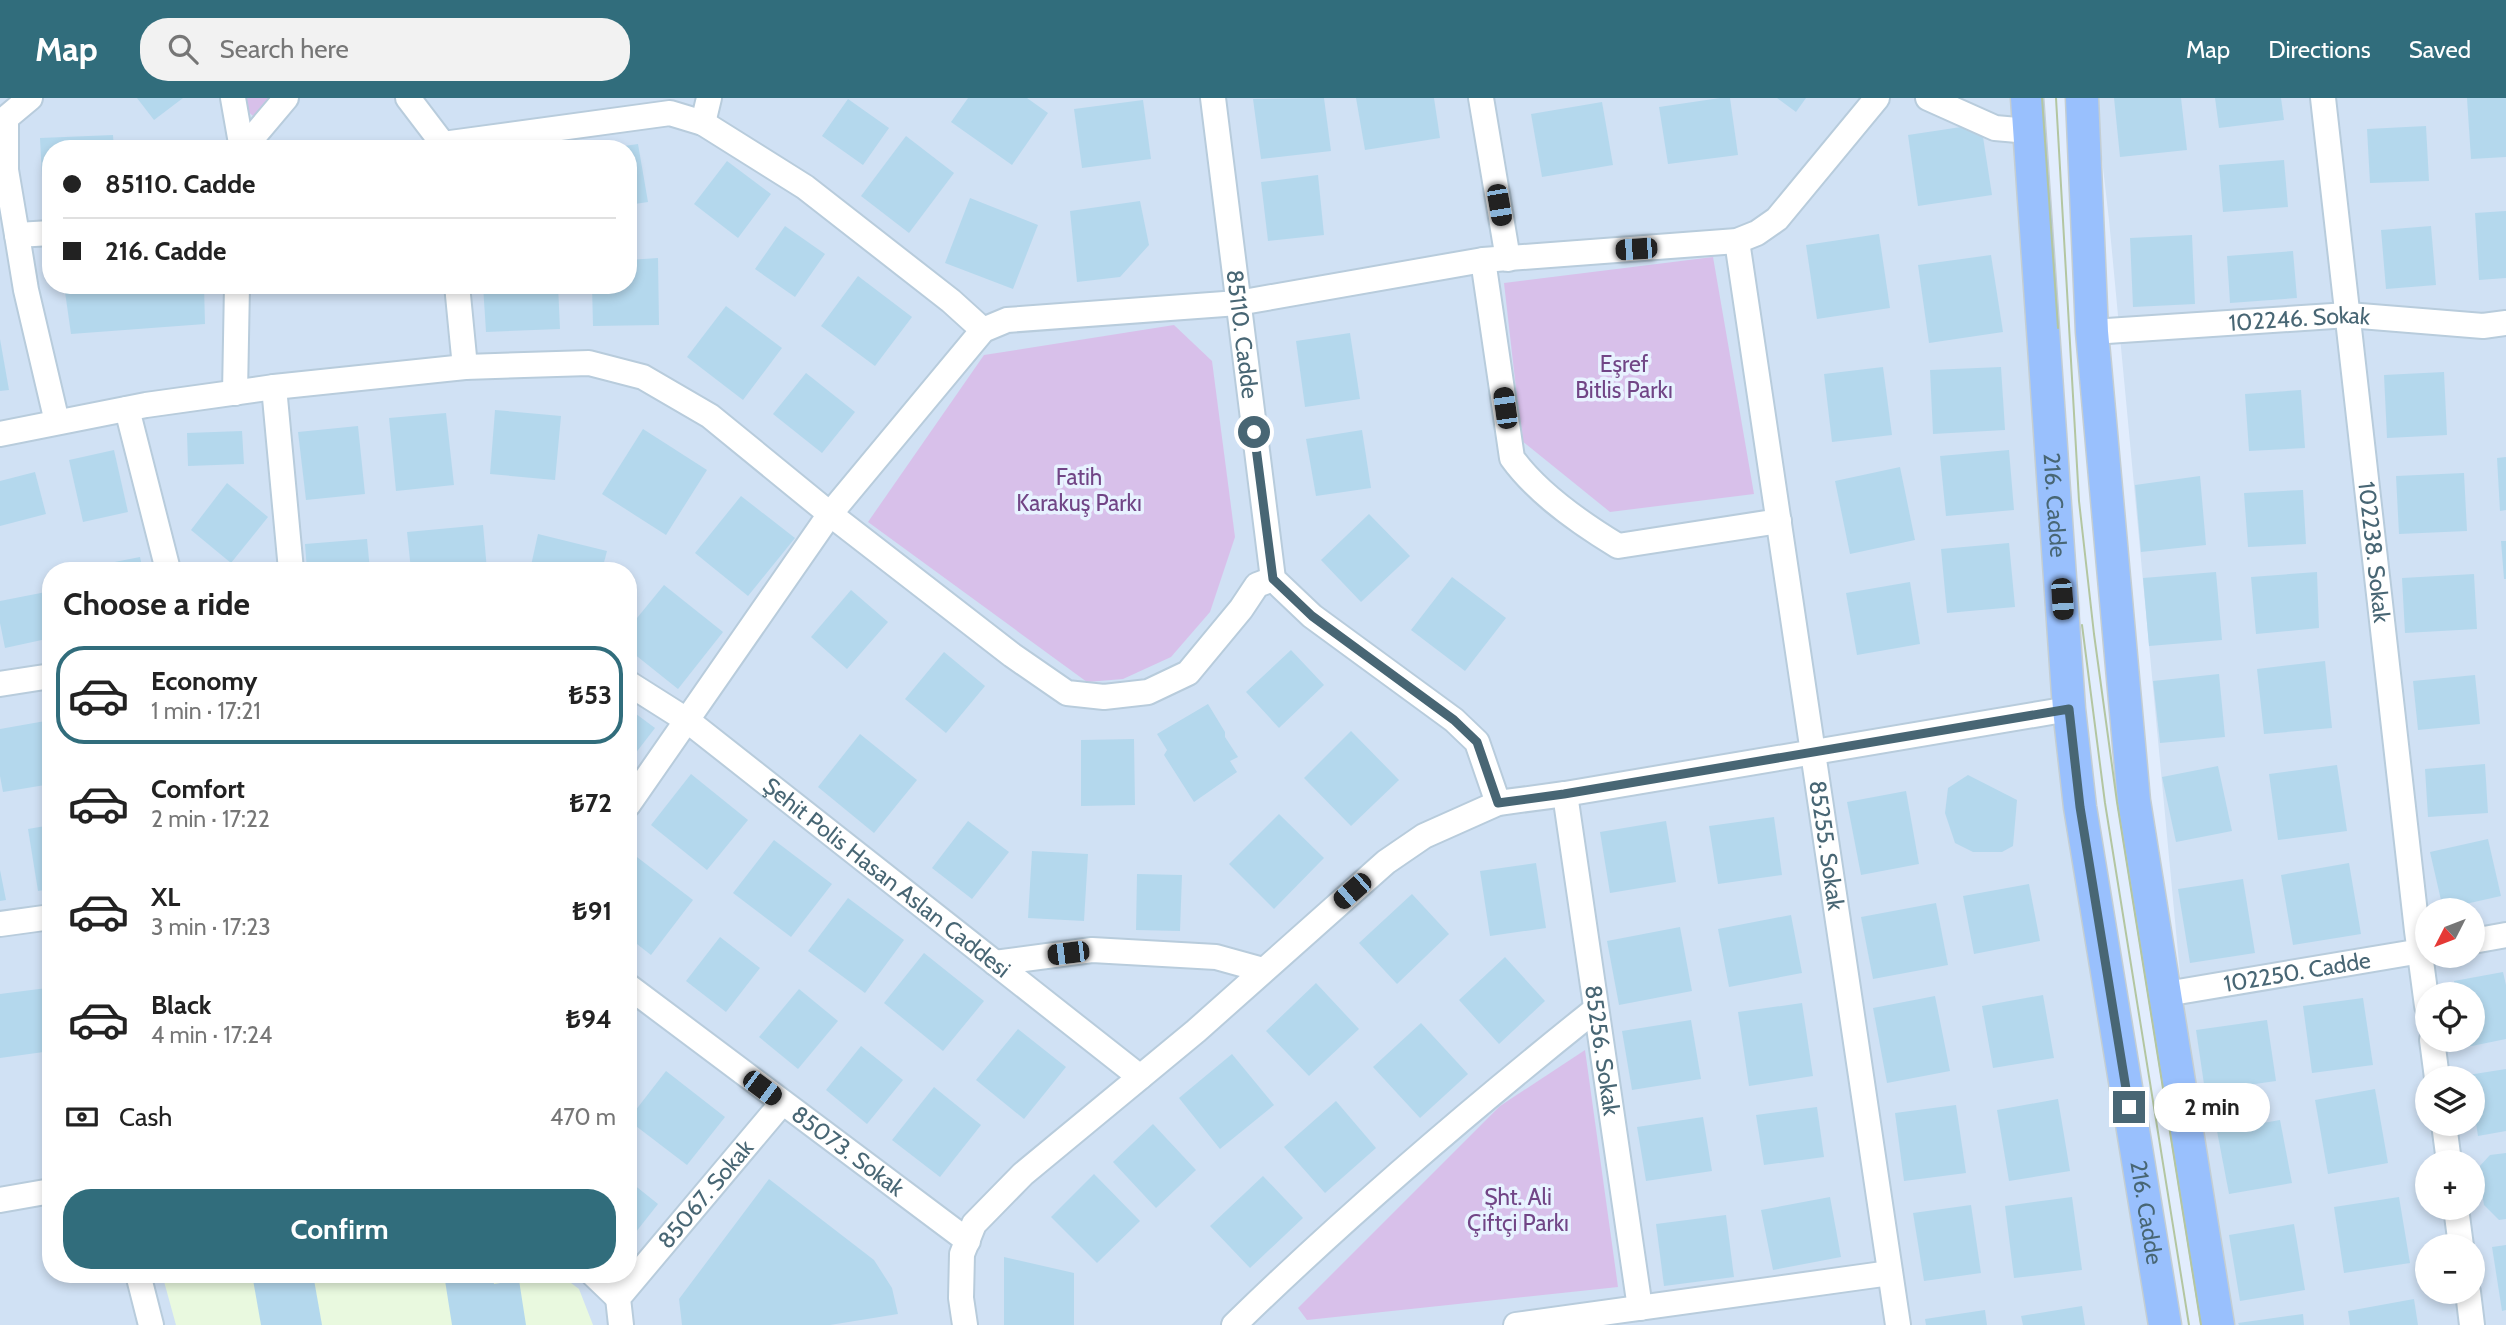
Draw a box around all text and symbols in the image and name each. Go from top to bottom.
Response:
search box [140,18,630,81]
text: Map [35,29,98,69]
icon: search [164,30,202,68]
text: Search here [220,33,349,65]
text: Map [2186,35,2230,64]
text: Directions [2268,35,2371,64]
text: Saved [2409,35,2471,64]
text: 85110. Cadde [105,168,255,200]
car [1486,182,1513,228]
text: 216. Cadde [105,235,226,267]
car [1615,237,1658,261]
street label: 85110. Cadde [1221,268,1264,400]
street label: 102246. Sokak [2228,301,2372,337]
park label: Eşref Bitlis Parkı [1575,350,1673,404]
car [1492,386,1519,430]
route start [1238,416,1270,448]
street label: 216. Cadde [2037,452,2073,559]
park label: Fatih Karakuş Parkı [1016,463,1142,517]
street label: 102238. Sokak [2352,480,2396,625]
car [2051,577,2074,621]
text: Choose a ride [63,584,250,623]
icon: car [67,664,130,727]
text: Economy [151,665,257,697]
text: ₺53 [569,679,612,711]
text: 1 min · 17:21 [151,697,261,725]
icon: car [67,772,130,835]
street label: Şehit Polis Hasan Aslan Caddesi [757,772,1016,983]
text: Comfort [151,773,245,805]
street label: 85255. Sokak [1803,779,1850,913]
text: ₺72 [570,787,612,819]
text: 2 min · 17:22 [151,805,270,833]
car [1330,869,1375,913]
icon: car [67,880,130,943]
text: XL [151,881,180,913]
text: ₺91 [572,895,612,927]
north arrow [2415,898,2485,968]
map controls [2415,898,2485,1304]
text: 3 min · 17:23 [151,913,271,941]
car [1046,940,1091,966]
street label: 102250. Cadde [2222,946,2373,998]
button: locate [2415,982,2485,1052]
street label: 85256. Sokak [1579,983,1626,1118]
icon: car [67,988,130,1051]
text: Black [151,989,211,1021]
text: ₺94 [566,1003,612,1035]
text: 4 min · 17:24 [151,1021,272,1049]
button: layers [2415,1066,2485,1136]
car [739,1067,786,1109]
callout: 2 min [2154,1082,2269,1132]
route end [2113,1091,2145,1123]
text: 2 min [2184,1093,2240,1121]
icon: cash [63,1098,101,1136]
street label: 85073. Sokak [786,1100,911,1203]
text: Cash [119,1101,172,1133]
text: 470 m [550,1103,616,1131]
street label: 85067. Sokak [652,1133,760,1254]
button: + [2415,1150,2485,1220]
street label: 216. Cadde [2124,1158,2169,1267]
park label: Şht. Ali Çiftçi Parkı [1467,1183,1569,1237]
button: Confirm [63,1189,616,1269]
button: − [2415,1234,2485,1304]

